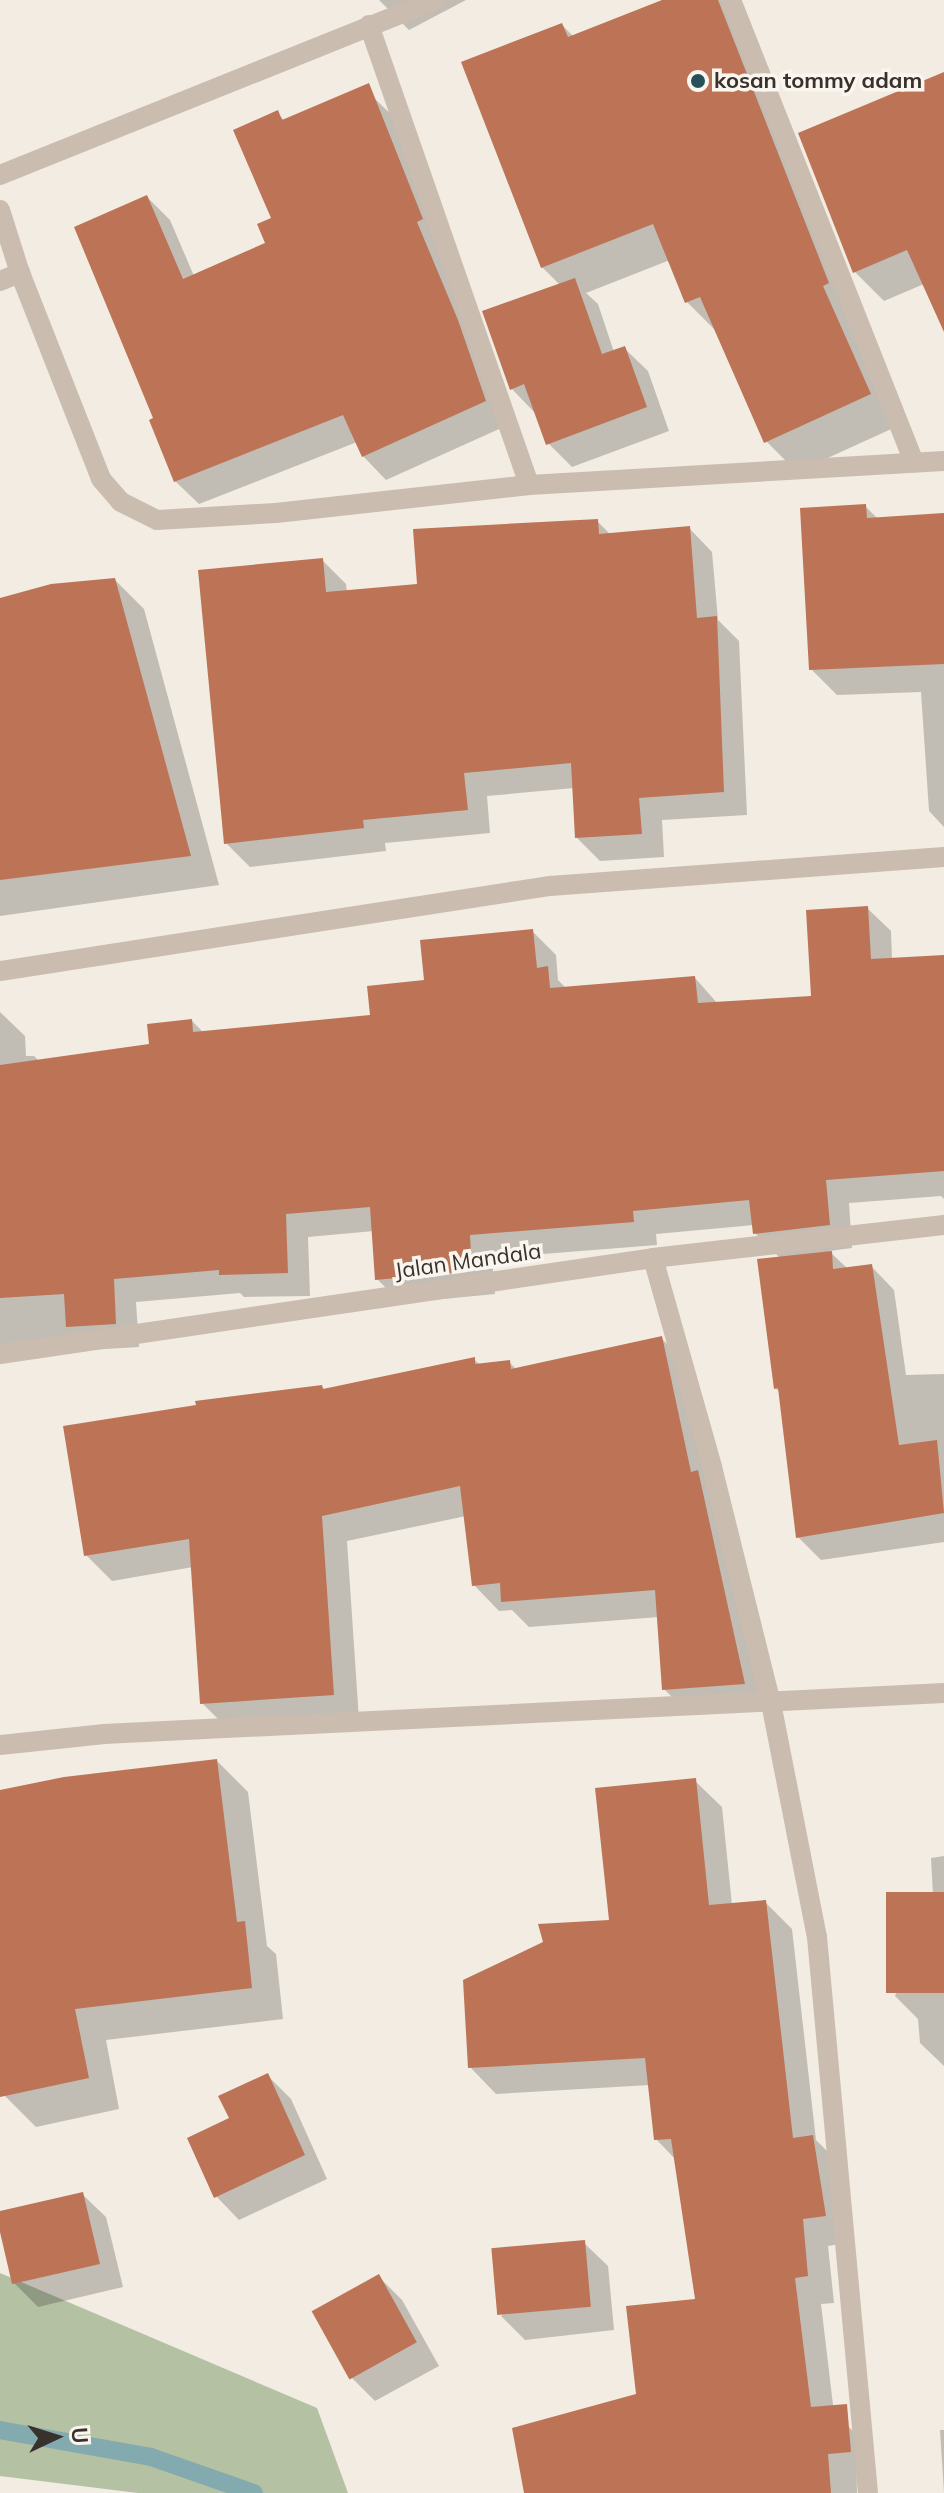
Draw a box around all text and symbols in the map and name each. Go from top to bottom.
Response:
place label: kosan tommy adam [714,68,922,94]
marker: kosan tommy adam [689,72,707,90]
street label: Jalan Mandala [393,1238,543,1284]
north arrow [16,2397,96,2477]
text: U [65,2426,94,2444]

